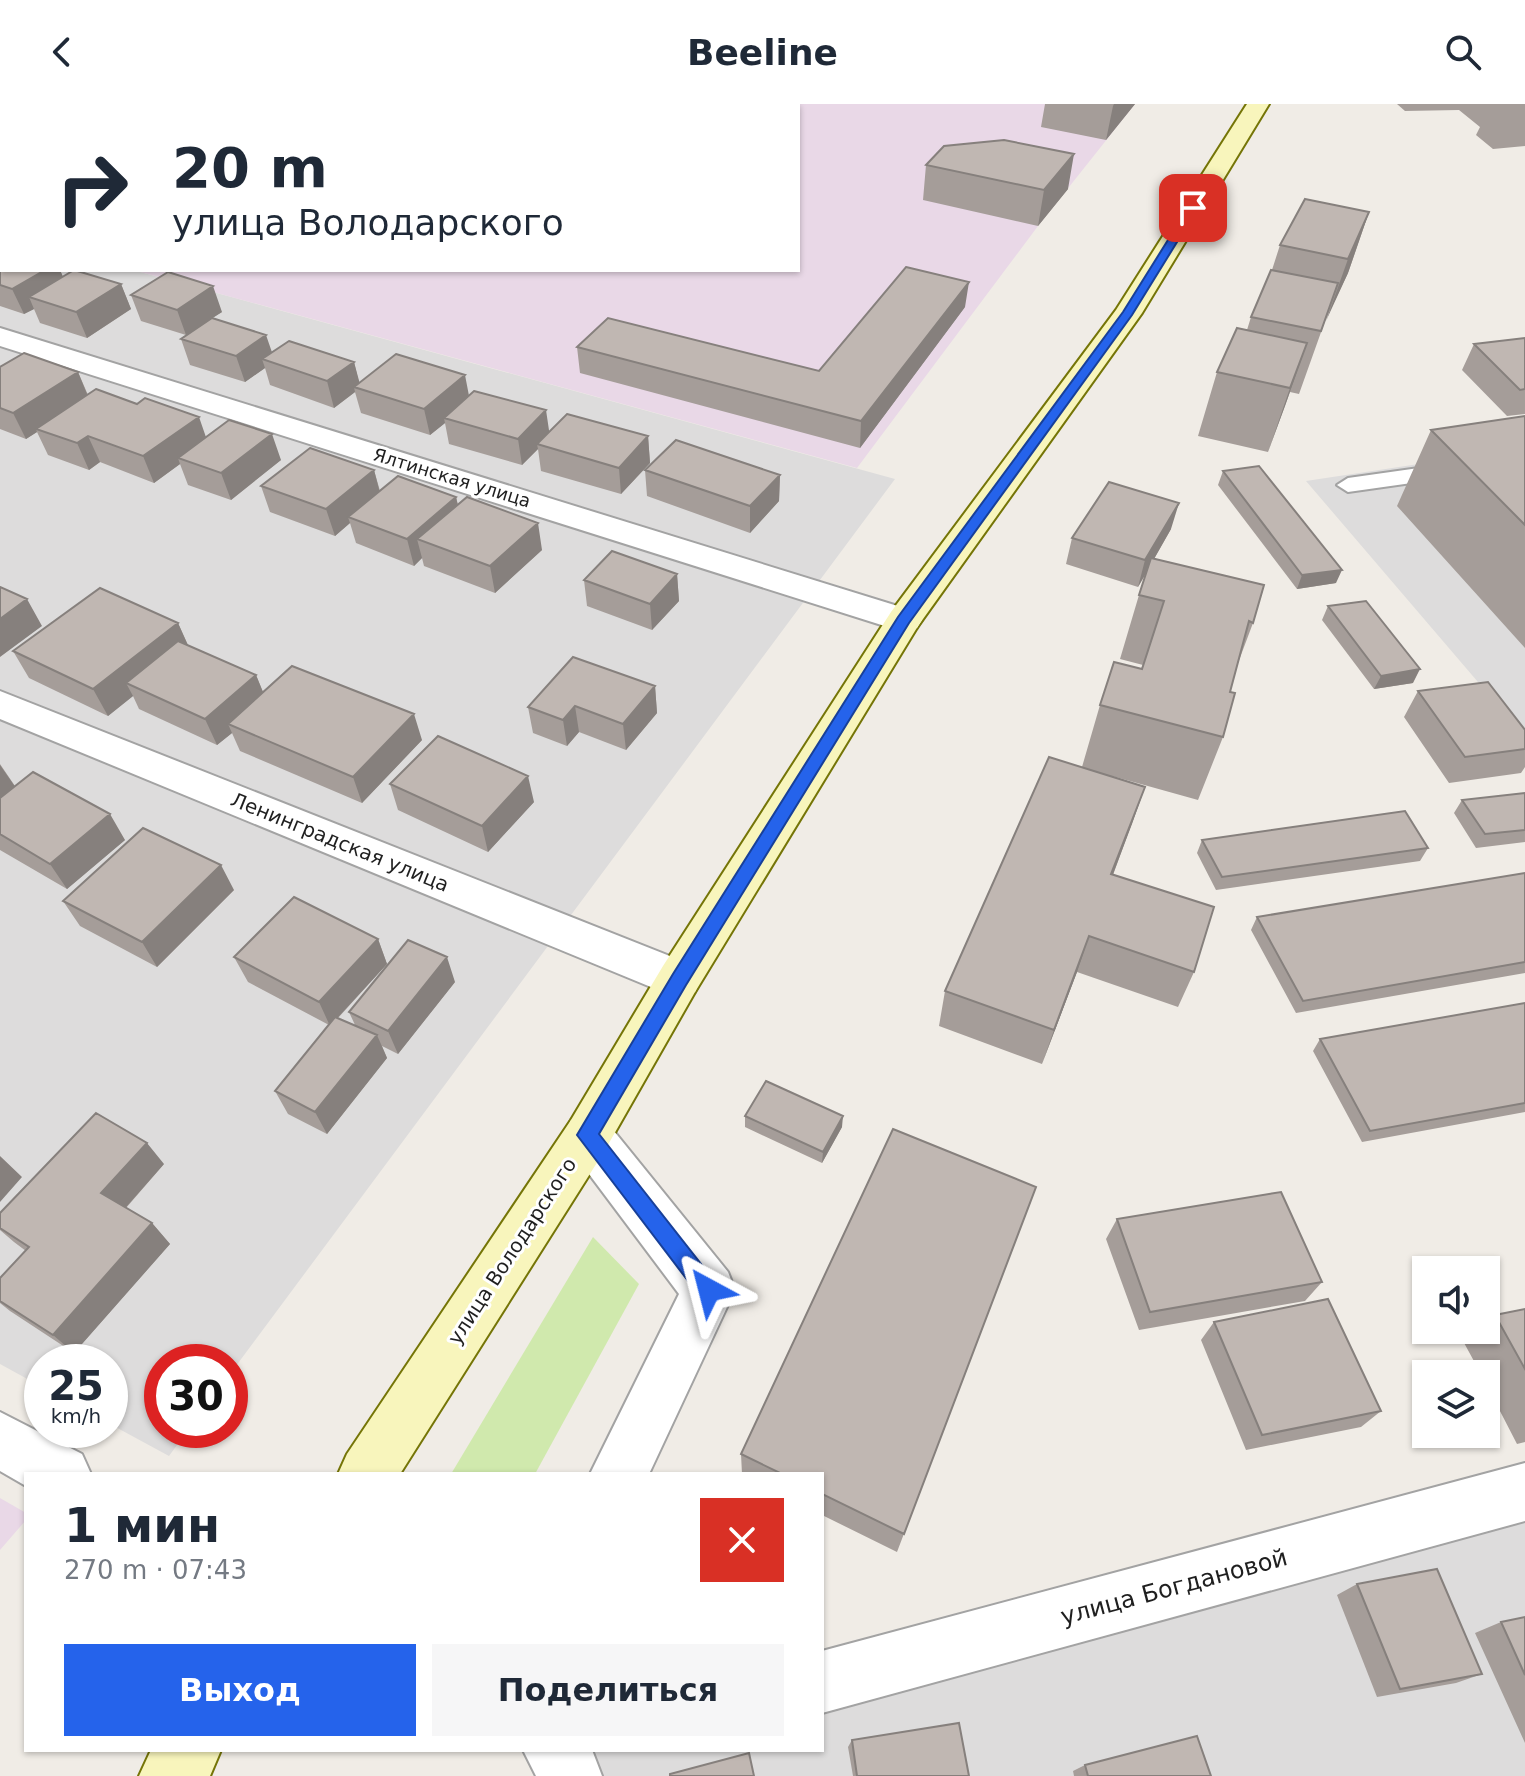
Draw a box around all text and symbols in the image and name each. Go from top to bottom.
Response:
icon: back [40,30,84,74]
icon: search [1441,30,1485,74]
text: Beeline [687,32,838,73]
text: 20 m [172,135,328,200]
icon: right [40,136,144,240]
pin [1159,174,1227,242]
icon: arrive [1171,186,1215,230]
text: улица Володарского [172,202,564,243]
street label: Ялтинская улица [371,444,533,511]
street label: Ленинградская улица [227,787,453,897]
street label: улица Володарского [443,1153,581,1349]
position arrow [667,1248,751,1332]
map controls [1412,1256,1500,1448]
button: sound [1412,1256,1500,1344]
speed limit sign: 30 [144,1344,248,1448]
button: layers [1412,1360,1500,1448]
text: 25 [48,1363,104,1409]
text: km/h [51,1404,101,1428]
text: 1 мин [64,1497,220,1553]
button: close [700,1498,784,1582]
street label: улица Богдановой [1058,1543,1290,1631]
text: 270 m · 07:43 [64,1555,247,1585]
button: Выход [64,1644,416,1736]
button: Поделиться [432,1644,784,1736]

